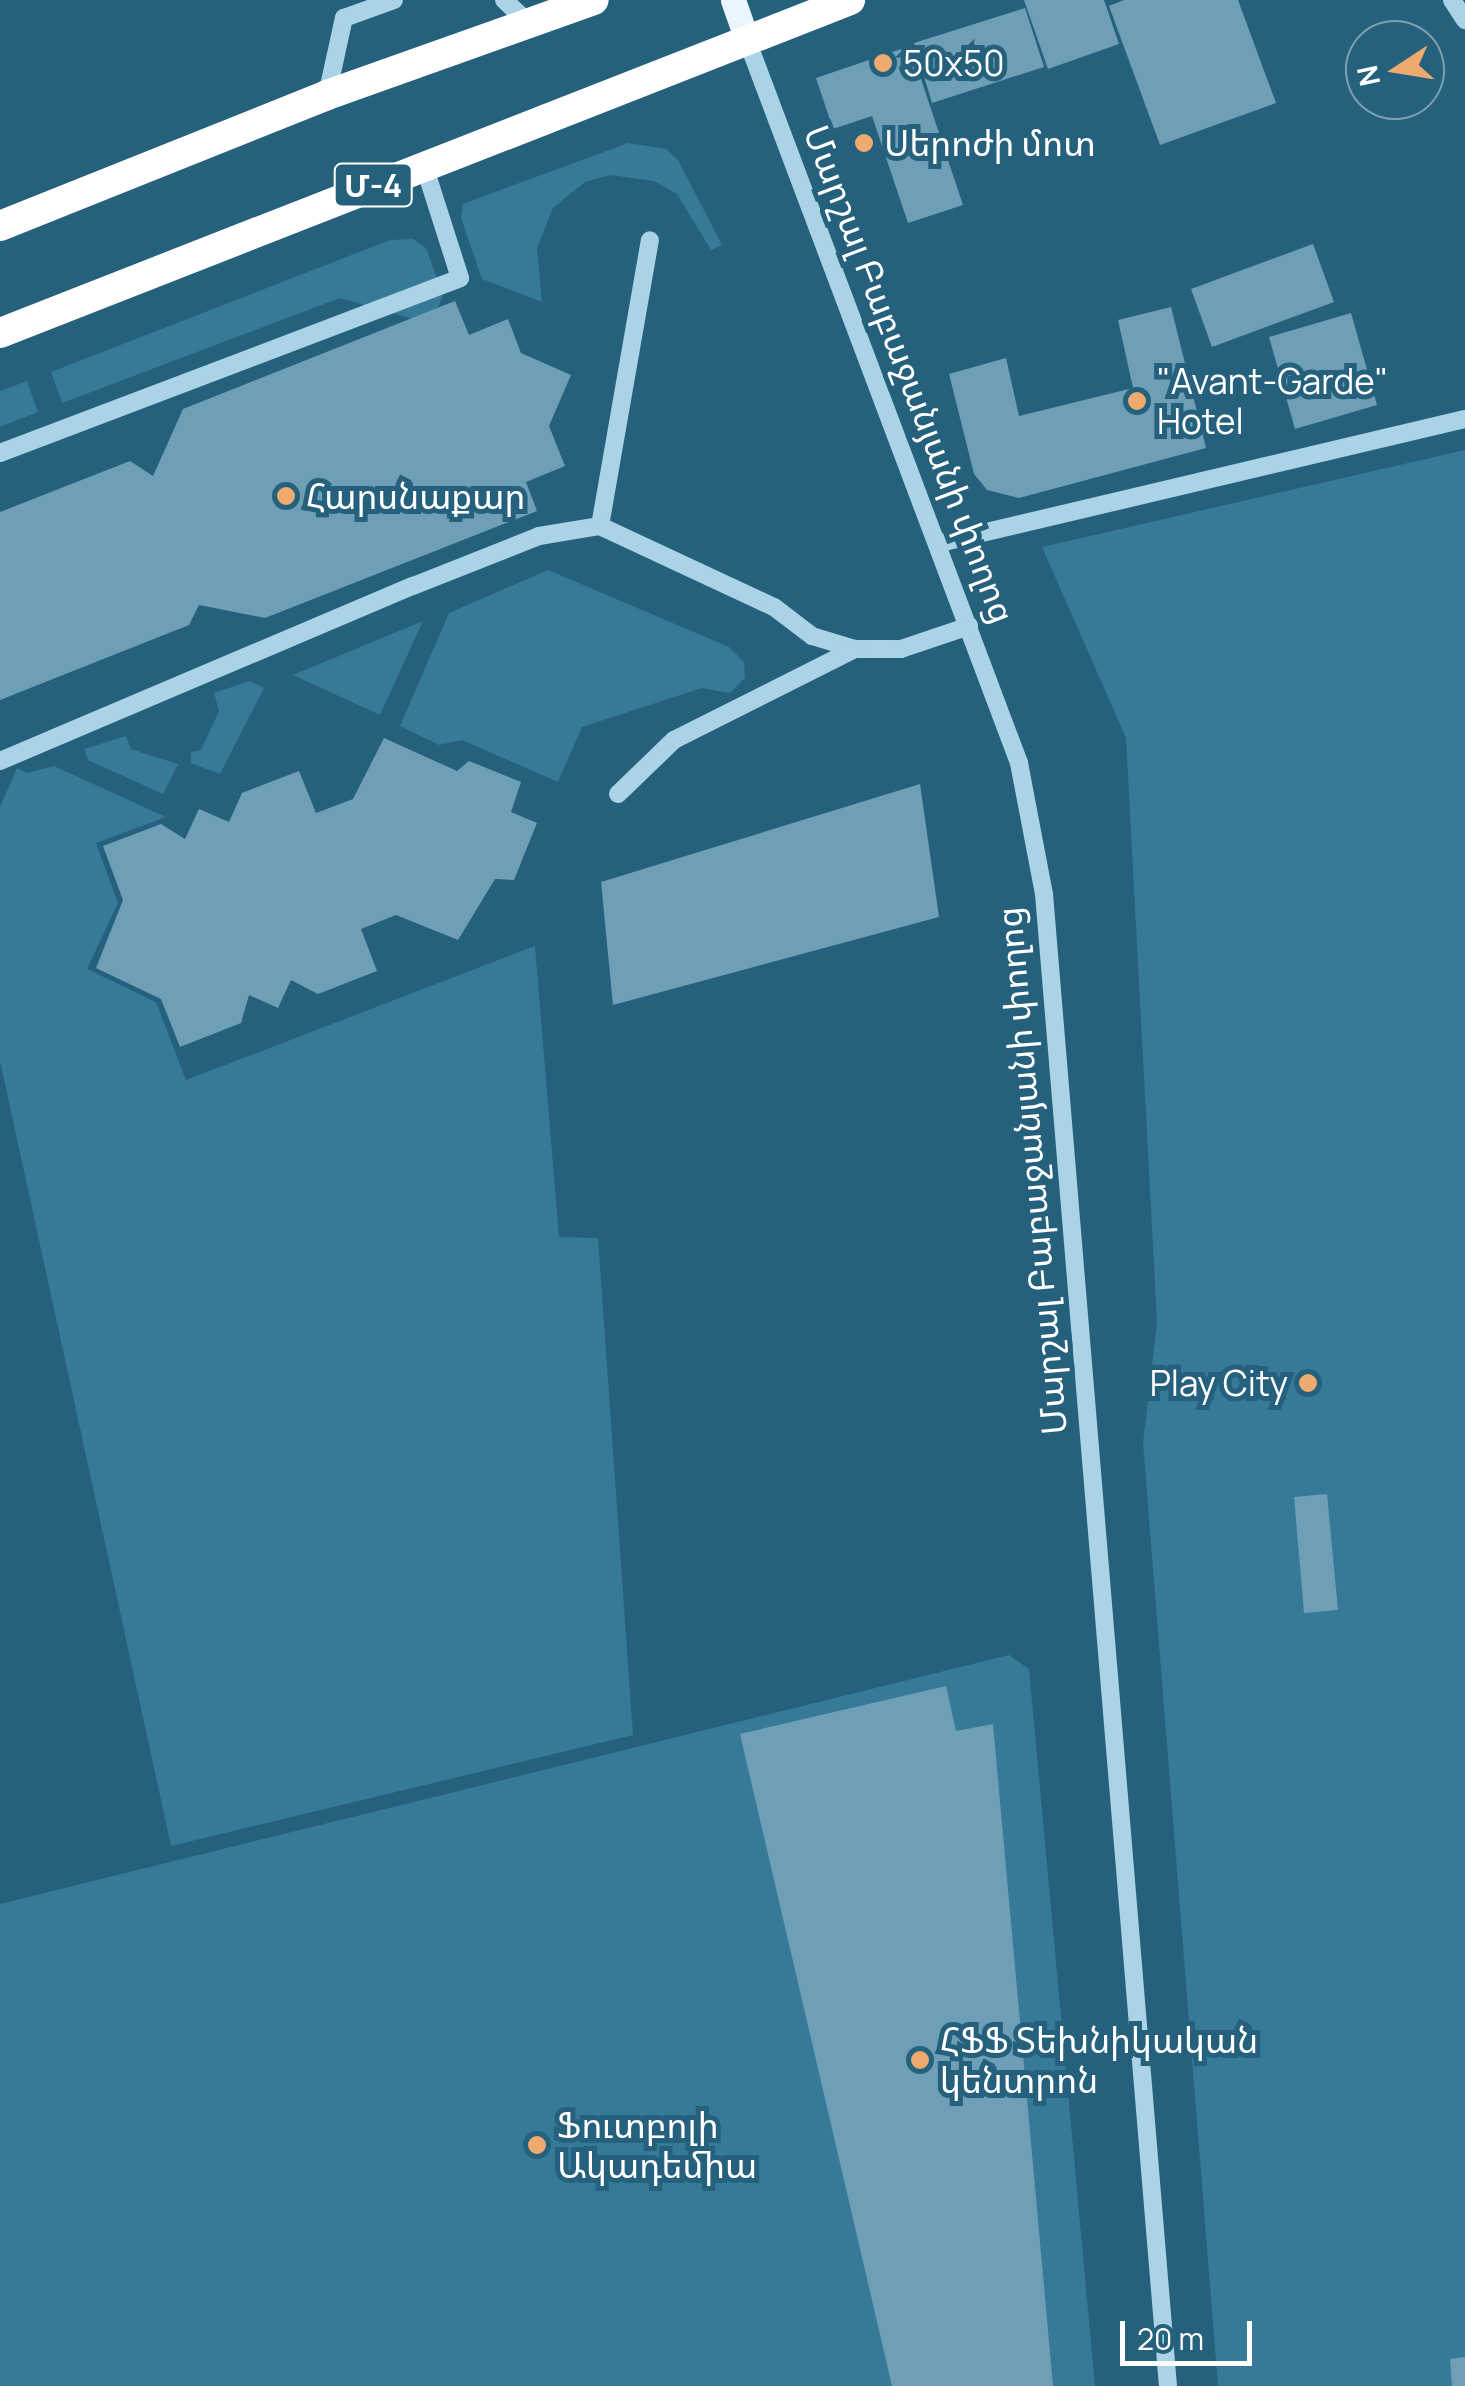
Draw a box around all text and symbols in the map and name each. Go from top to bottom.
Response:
north arrow [1345,20,1445,120]
place label: 50x50 [903,42,1005,84]
marker: 50x50 [872,52,894,74]
text: N [1347,62,1388,90]
street label: Մարշալ Բաբաջանյանի փողոց [795,119,1025,629]
place label: Սերոժի մոտ [884,122,1096,164]
marker: Սերոժի մոտ [853,132,875,154]
road number: Մ-4 [333,158,413,212]
place label: "Avant-Garde" Hotel [1157,360,1388,442]
marker: "Avant-Garde" Hotel [1126,390,1148,412]
place label: Հարսնաքար [306,475,525,517]
marker: Հարսնաքար [275,485,297,507]
street label: Մարշալ Բաբաջանյանի փողոց [987,905,1075,1437]
place label: Play City [1150,1362,1288,1404]
marker: Play City [1297,1372,1319,1394]
place label: ՀՖՖ Տեխնիկական կենտրոն [940,2019,1258,2101]
marker: ՀՖՖ Տեխնիկական կենտրոն [909,2049,931,2071]
place label: Ֆուտբոլի Ակադեմիա [557,2104,757,2186]
marker: Ֆուտբոլի Ակադեմիա [526,2134,548,2156]
scale bar [1125,2301,1258,2363]
text: 20 m [1137,2318,1204,2359]

